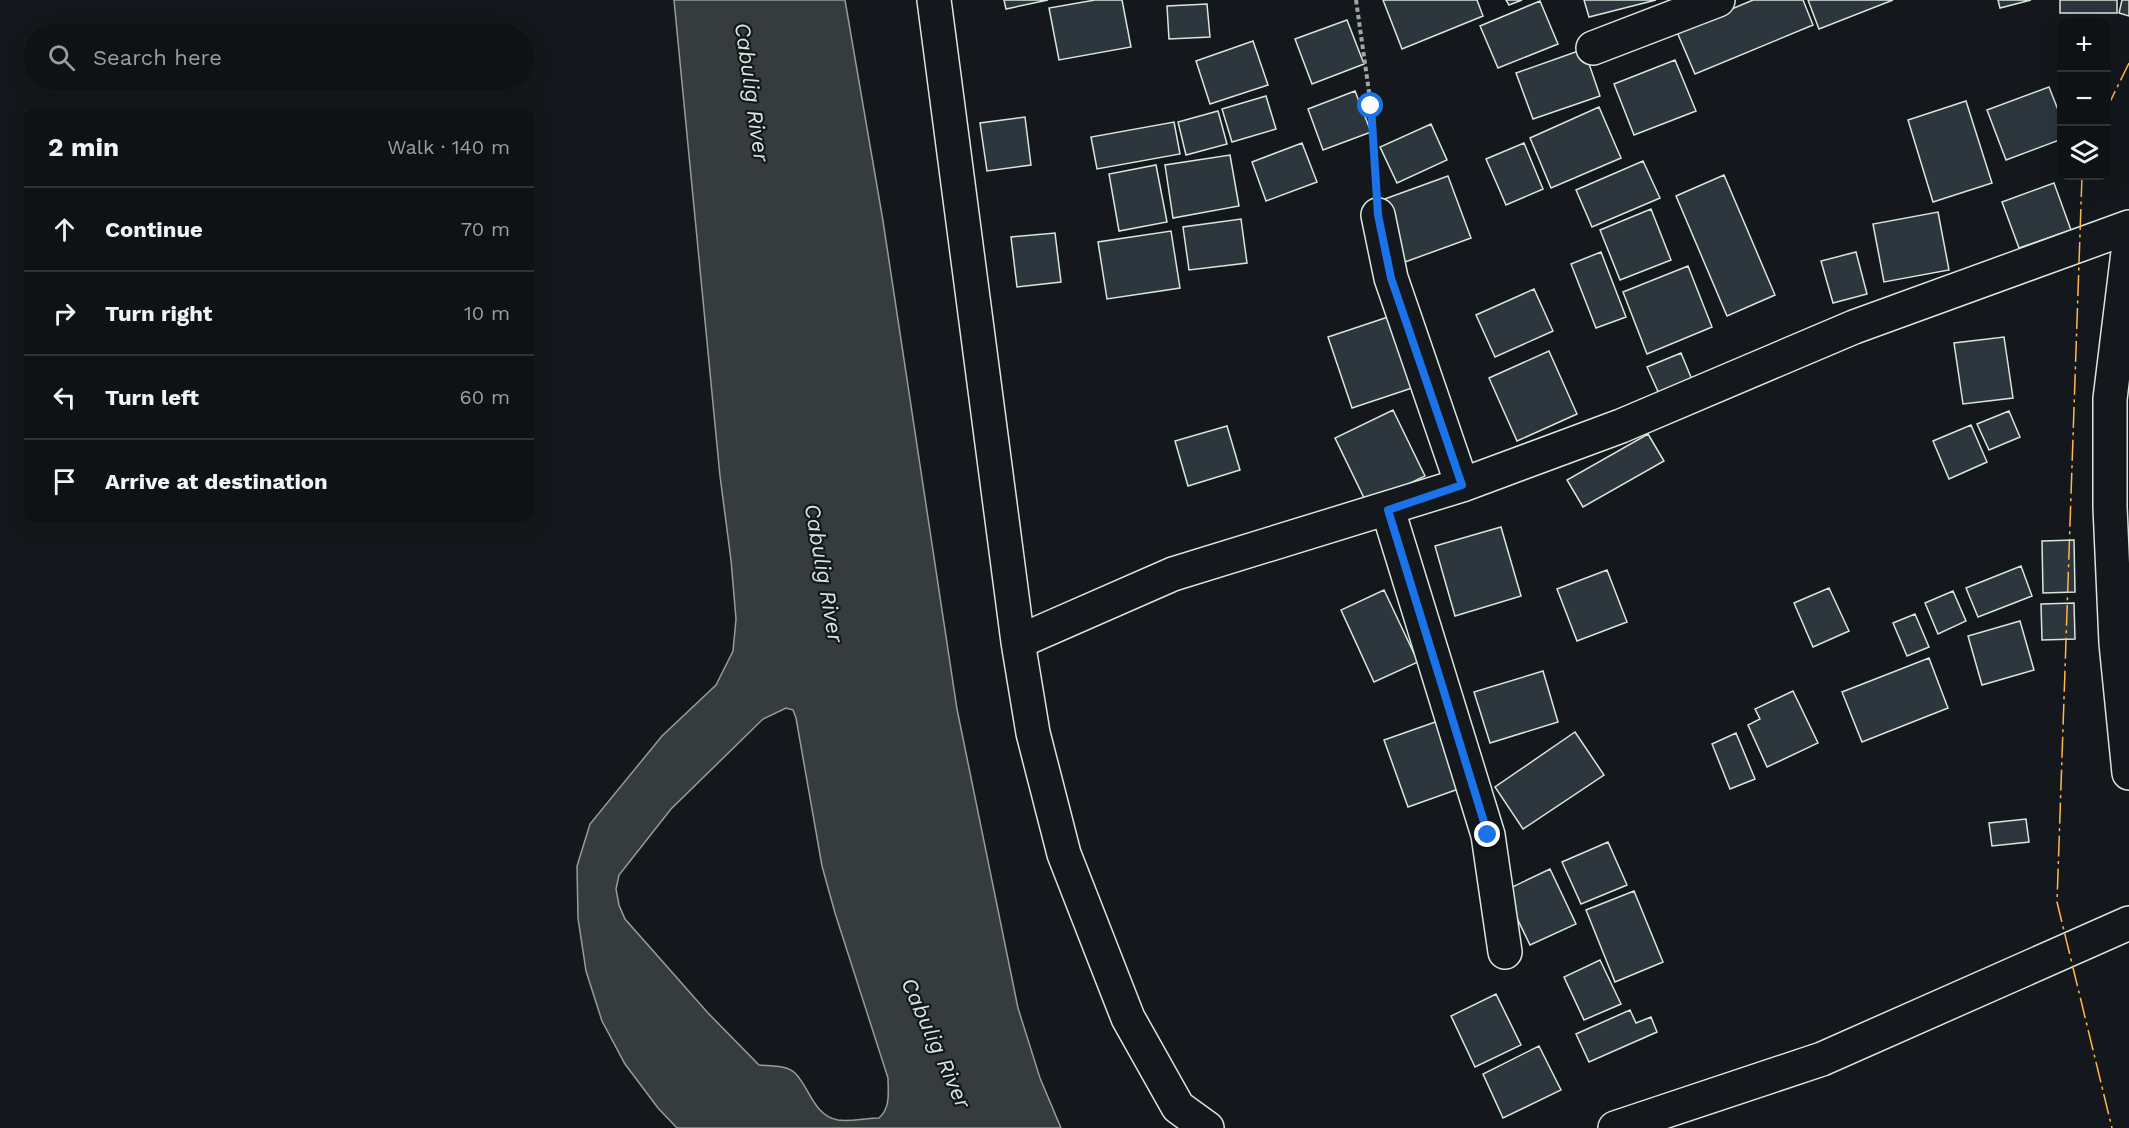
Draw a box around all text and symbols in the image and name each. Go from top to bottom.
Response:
map controls [2057,18,2111,180]
button: + [2057,18,2111,72]
water label: Cabulig River [730,21,774,165]
search box [24,24,534,90]
icon: search [45,41,78,74]
text: Search here [93,45,222,70]
button: − [2057,72,2111,126]
route start [1357,92,1383,118]
button: layers [2057,126,2111,180]
text: 2 min [48,132,119,162]
text: Walk · 140 m [387,135,510,159]
icon: ahead [48,213,81,246]
text: Continue [105,217,203,242]
text: 70 m [461,217,510,241]
icon: right [48,297,81,330]
text: Turn right [105,301,212,326]
text: 10 m [464,301,510,325]
icon: left [48,381,81,414]
text: Turn left [105,385,199,410]
text: 60 m [460,385,510,409]
icon: arrive [48,465,81,498]
text: Arrive at destination [105,469,328,494]
water label: Cabulig River [800,502,849,646]
route end [1474,821,1500,847]
water label: Cabulig River [896,974,977,1113]

